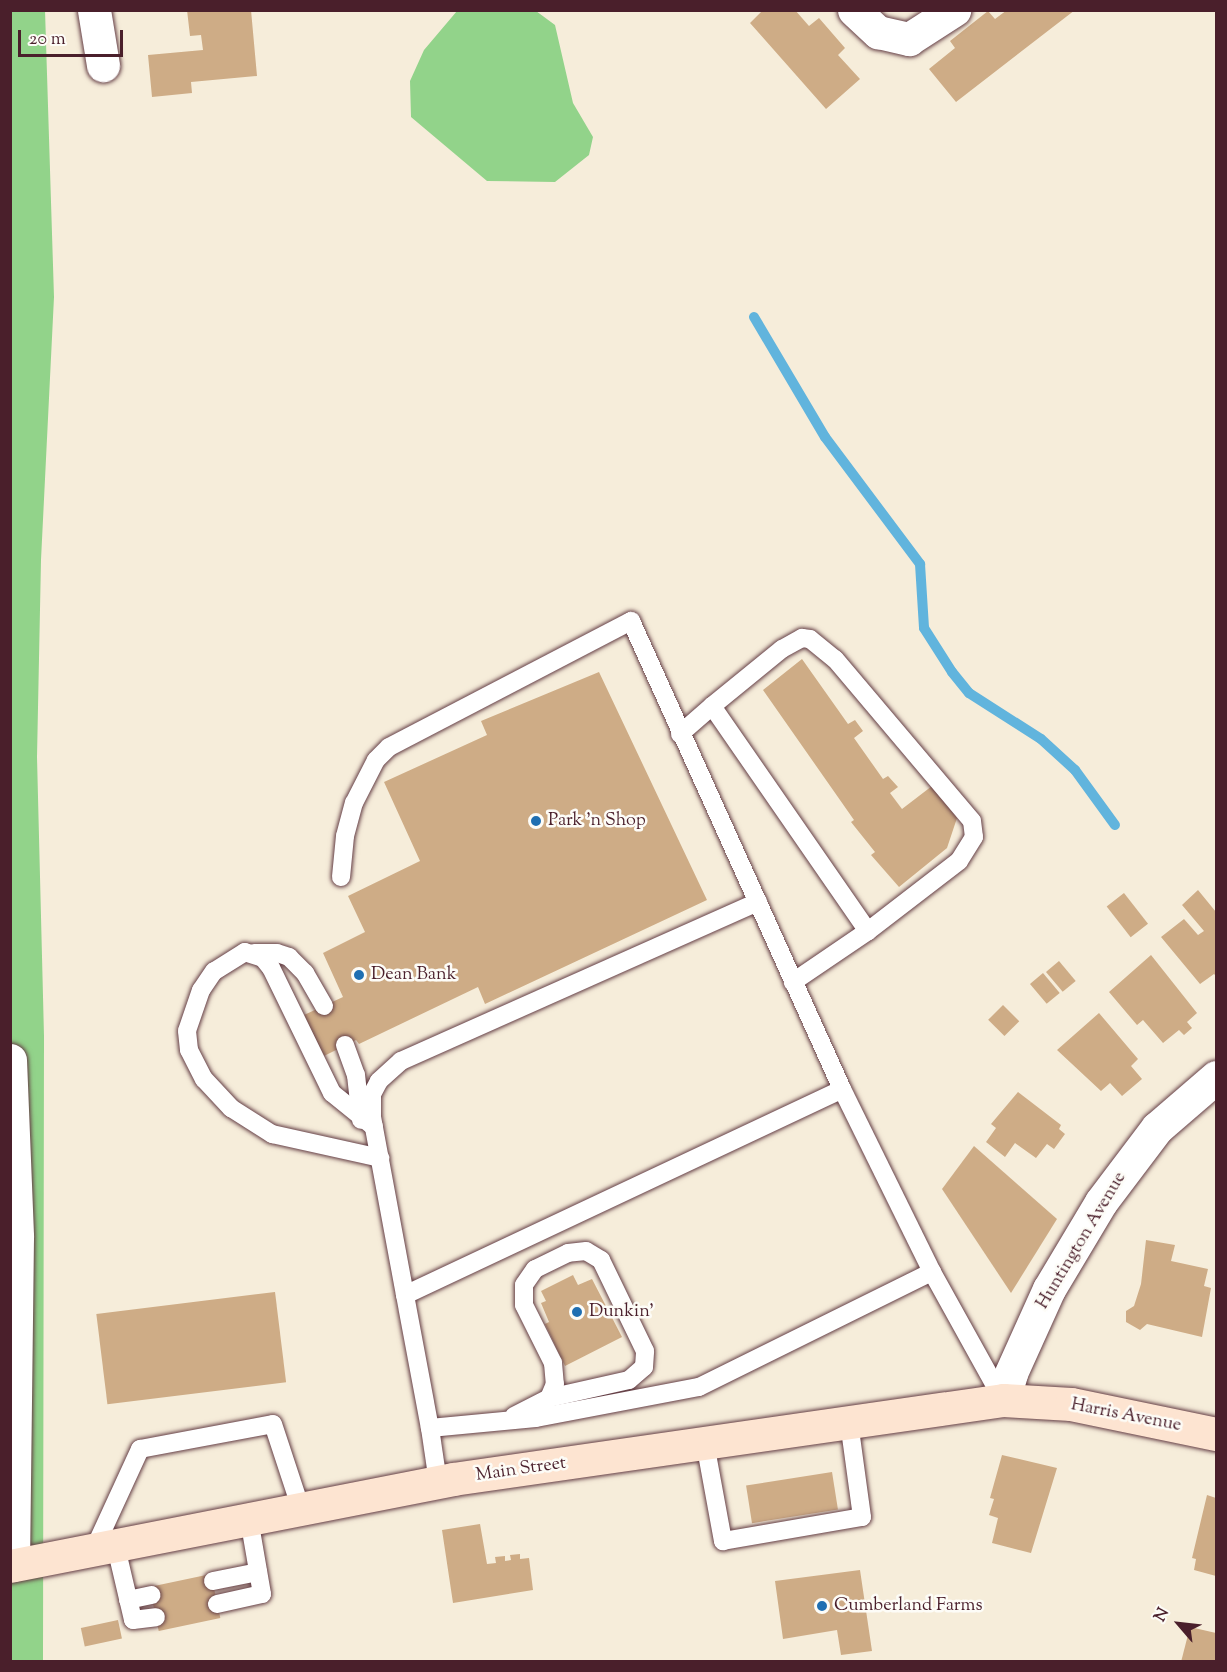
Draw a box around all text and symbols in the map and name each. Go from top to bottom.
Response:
scale bar [21,18,126,56]
text: 20 m [29,27,66,53]
place label: Park 'n Shop [548,810,646,832]
marker: Park 'n Shop [529,814,543,828]
place label: Dean Bank [371,964,456,986]
marker: Dean Bank [352,968,366,982]
street label: Huntington Avenue [1033,1168,1131,1314]
place label: Dunkin' [589,1301,654,1323]
marker: Dunkin' [570,1305,584,1319]
street label: Harris Avenue [1069,1395,1183,1437]
street label: Main Street [474,1453,568,1487]
north arrow [1149,1594,1209,1654]
place label: Cumberland Farms [834,1595,982,1617]
marker: Cumberland Farms [815,1599,829,1613]
text: N [1150,1604,1176,1626]

